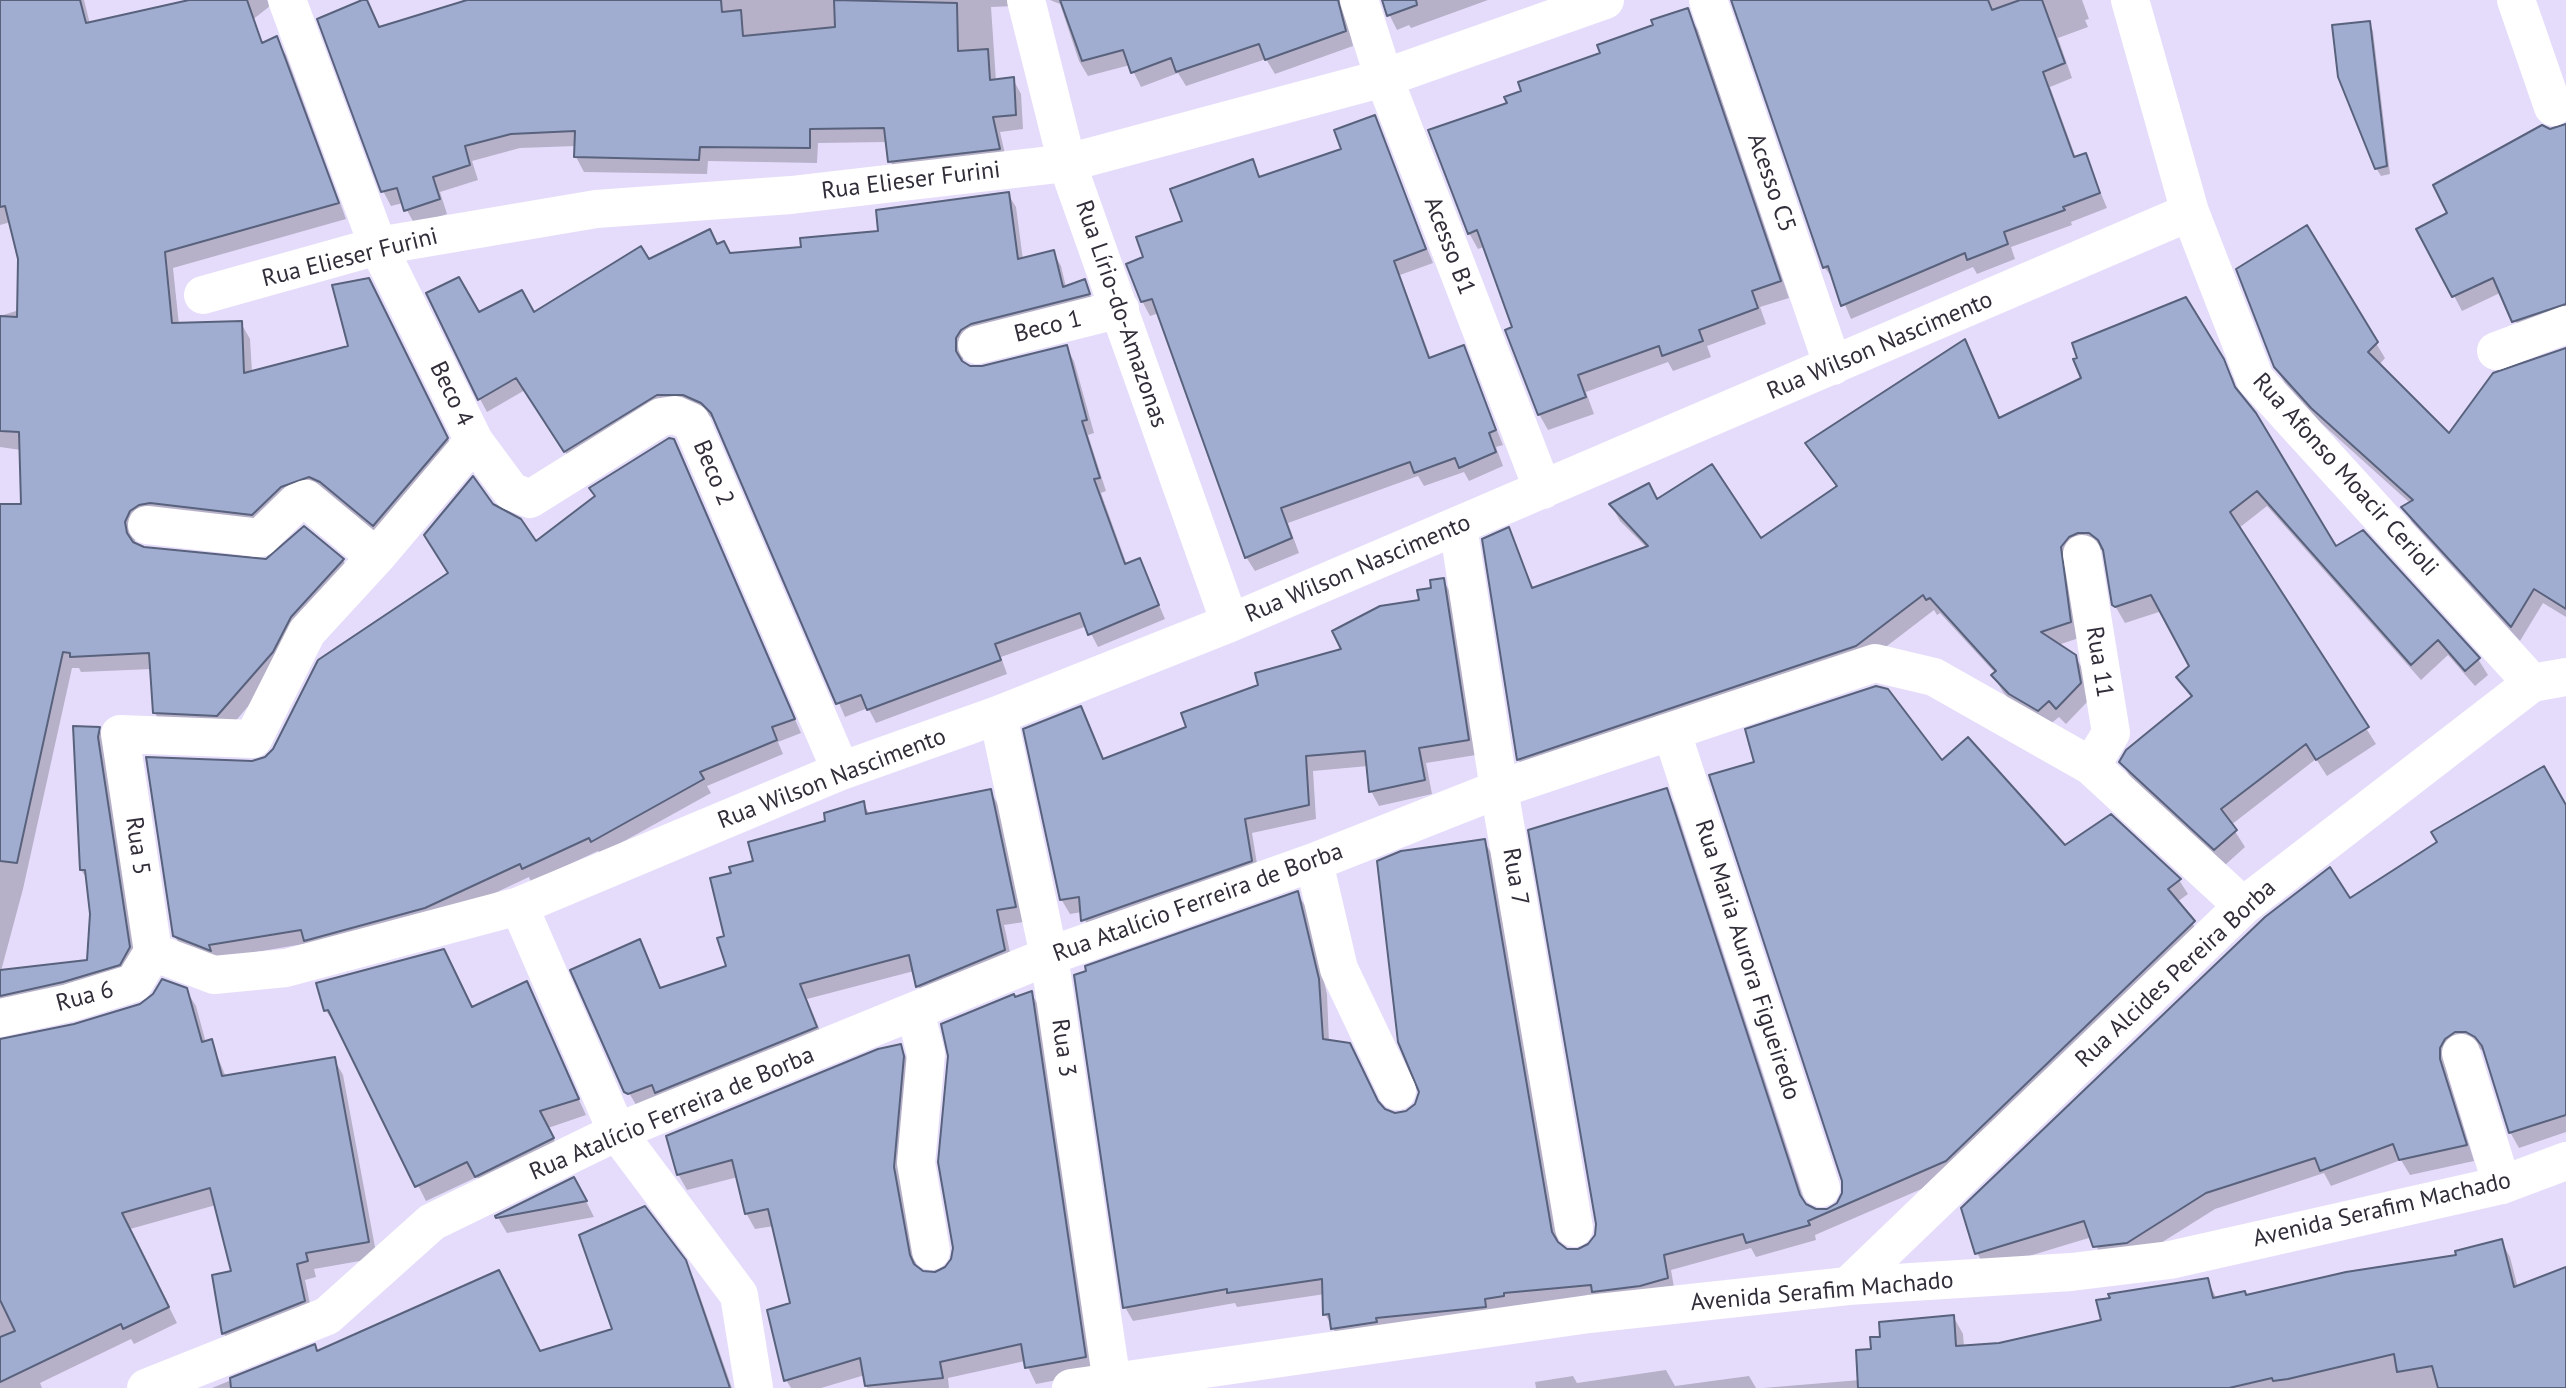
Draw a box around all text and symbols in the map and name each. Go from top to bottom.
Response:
street label: Acesso C5 [1741,130,1801,236]
street label: Rua Elieser Furini [820,156,1002,206]
street label: Acesso B1 [1417,193,1481,299]
street label: Rua Lírio-do-Amazonas [1069,197,1173,431]
street label: Rua Elieser Furini [259,222,441,294]
street label: Rua Wilson Nascimento [1763,285,1997,407]
street label: Beco 1 [1011,305,1085,349]
street label: Beco 4 [423,357,479,431]
street label: Rua Afonso Moacir Cerioli [2246,367,2444,583]
street label: Beco 2 [686,436,740,510]
street label: Rua Wilson Nascimento [1241,508,1475,630]
street label: Rua 11 [2079,624,2119,700]
street label: Rua Wilson Nascimento [714,722,950,836]
street label: Rua 5 [119,815,155,877]
street label: Rua Maria Aurora Figueiredo [1688,816,1806,1104]
street label: Rua Atalício Ferreira de Borba [1049,837,1347,969]
street label: Rua 7 [1496,846,1534,908]
street label: Rua Alcides Pereira Borba [2070,874,2282,1074]
street label: Rua 6 [53,976,117,1018]
street label: Rua 3 [1045,1017,1081,1079]
street label: Rua Atalício Ferreira de Borba [525,1041,819,1187]
street label: Avenida Serafim Machado [2250,1166,2514,1254]
street label: Avenida Serafim Machado [1689,1266,1955,1318]

